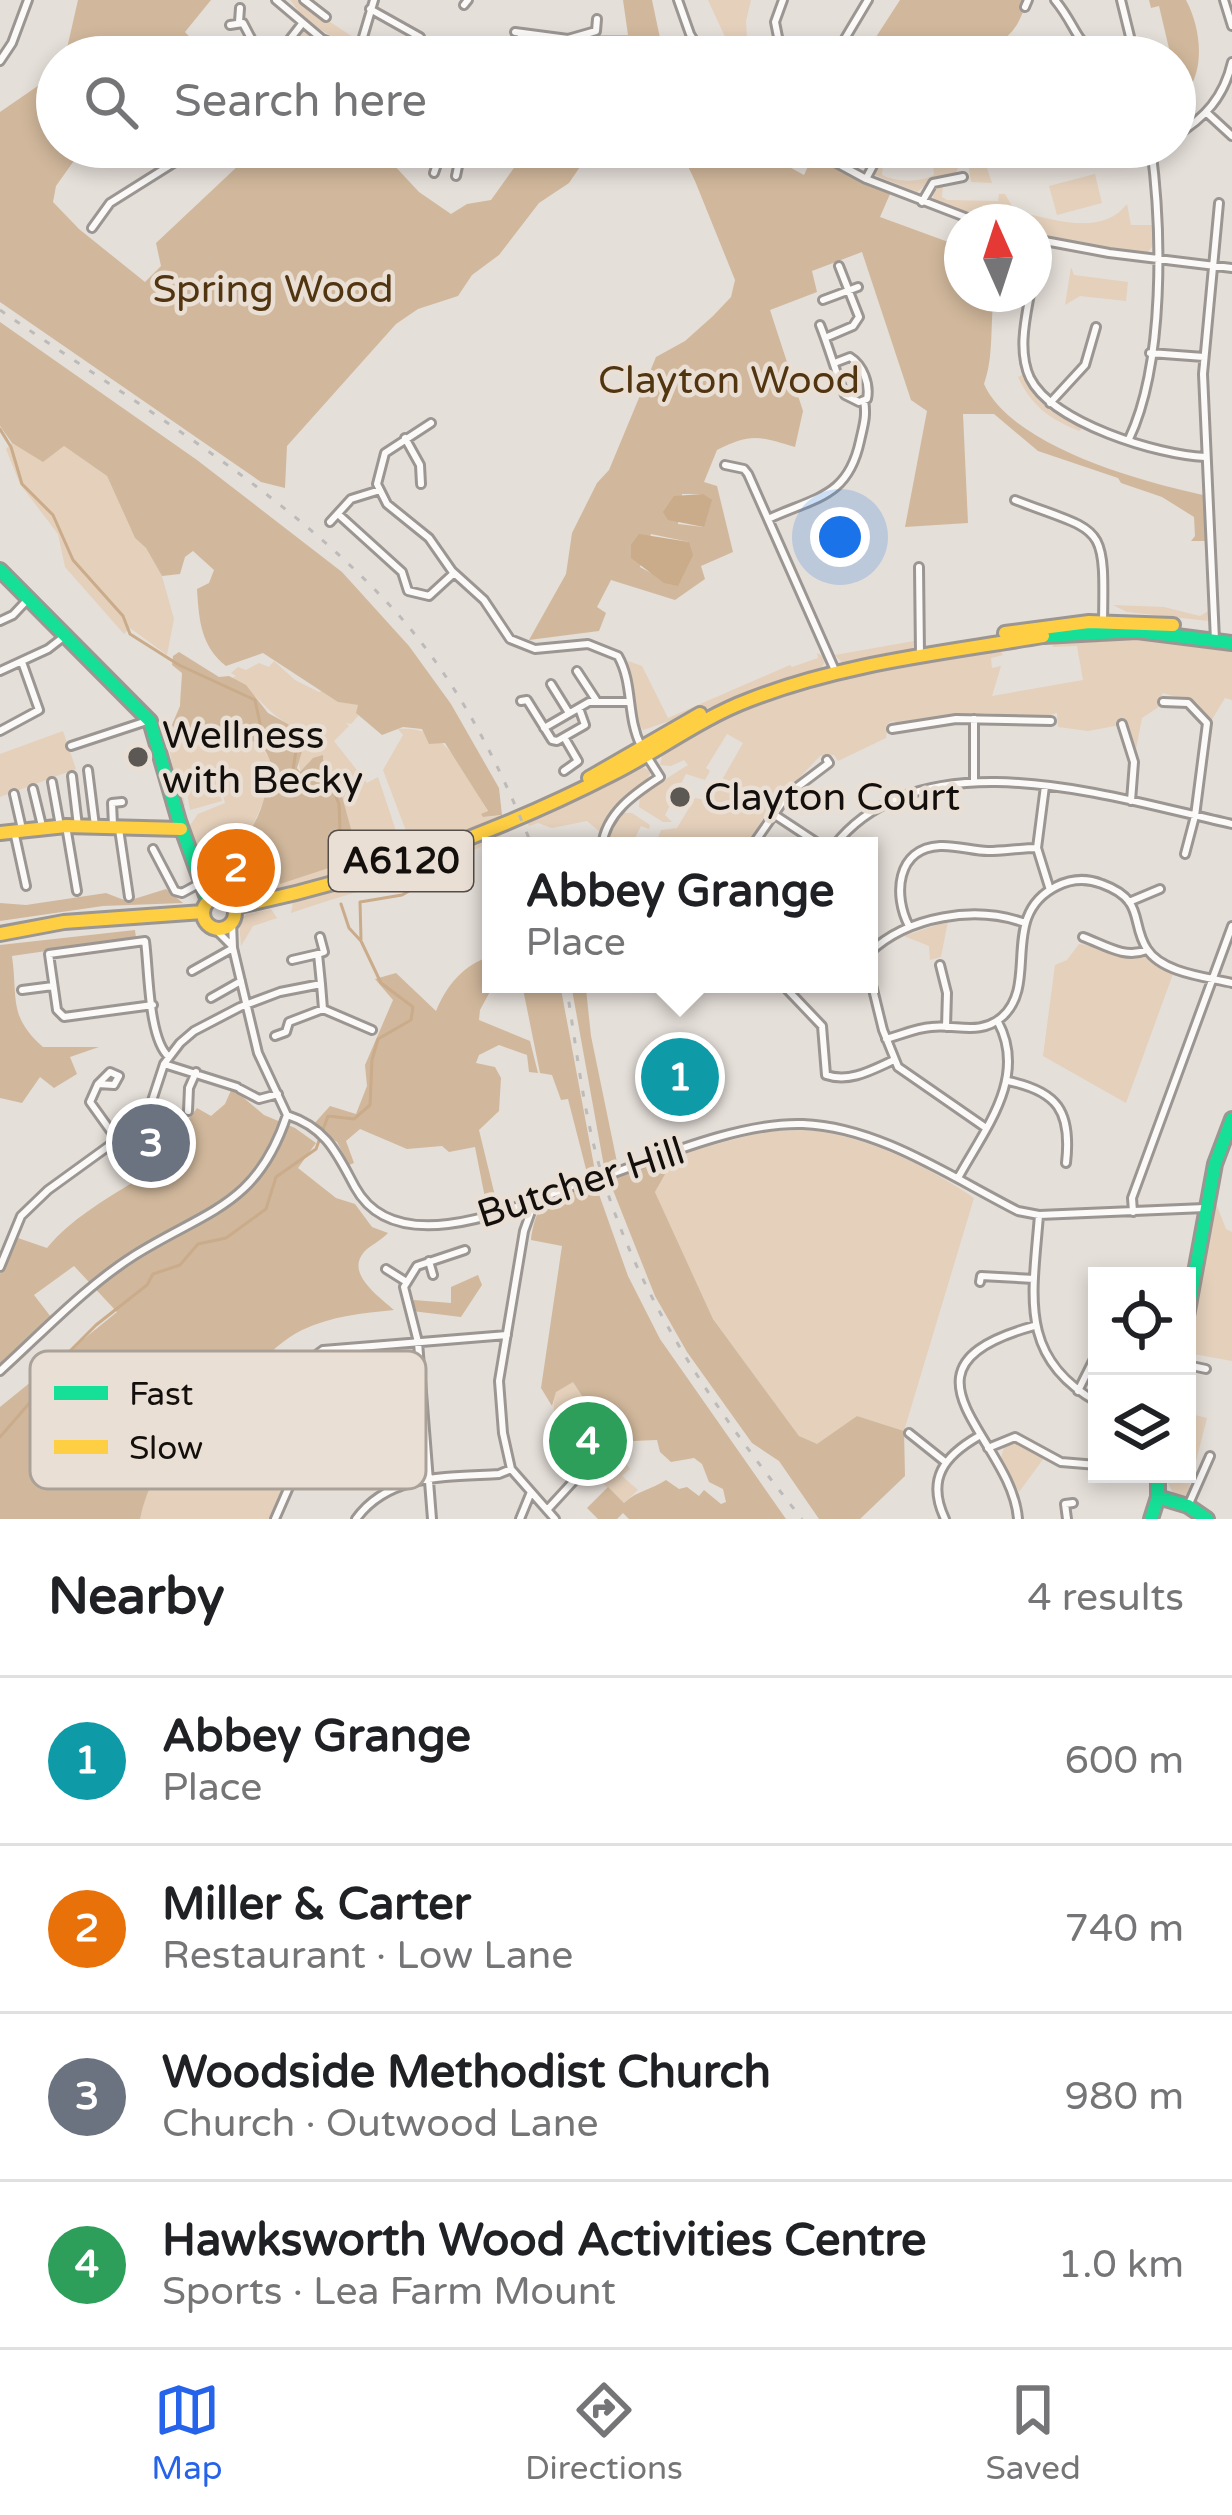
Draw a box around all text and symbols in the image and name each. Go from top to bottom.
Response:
search box [36,36,1196,168]
icon: search [78,69,144,135]
text: Search here [174,75,427,129]
north arrow [944,204,1052,312]
park label: Spring Wood [152,266,394,313]
park label: Clayton Wood [598,357,860,404]
your location [810,507,870,567]
place label: Wellness with Becky [162,712,363,804]
marker: Wellness with Becky [125,744,151,770]
place label: Clayton Court [704,774,960,821]
marker: Clayton Court [667,784,693,810]
pin: 2 [197,823,275,913]
road number: A6120 [329,831,473,891]
popup [482,837,878,993]
text: Abbey Grange [525,865,835,919]
text: Place [525,919,626,966]
pin: 1 [641,1032,719,1122]
pin: 3 [112,1098,190,1188]
street label: Butcher Hill [471,1127,691,1239]
map controls [1088,1267,1196,1483]
button: locate [1088,1267,1196,1375]
legend [30,1351,426,1489]
text: Fast [129,1375,193,1414]
button: layers [1088,1375,1196,1483]
pin: 4 [549,1396,627,1486]
text: Slow [129,1429,203,1468]
text: Nearby [48,1566,225,1628]
text: 4 results [1027,1574,1184,1621]
text: Abbey Grange [162,1710,471,1764]
text: 1 [75,1737,99,1784]
text: 600 m [1065,1737,1184,1784]
text: Place [162,1764,262,1811]
text: Miller & Carter [162,1878,471,1932]
text: 2 [75,1905,99,1952]
text: 740 m [1065,1905,1184,1952]
text: Restaurant · Low Lane [162,1932,573,1979]
text: Woodside Methodist Church [162,2046,771,2100]
text: 3 [75,2073,99,2120]
text: 980 m [1065,2073,1184,2120]
text: Church · Outwood Lane [162,2100,599,2147]
text: Hawksworth Wood Activities Centre [162,2214,926,2268]
text: 4 [75,2241,99,2288]
text: 1.0 km [1058,2241,1184,2288]
text: Sports · Lea Farm Mount [162,2268,616,2315]
tab: Map [151,2377,223,2488]
tab: Directions [525,2377,683,2488]
tab: Saved [985,2377,1081,2488]

